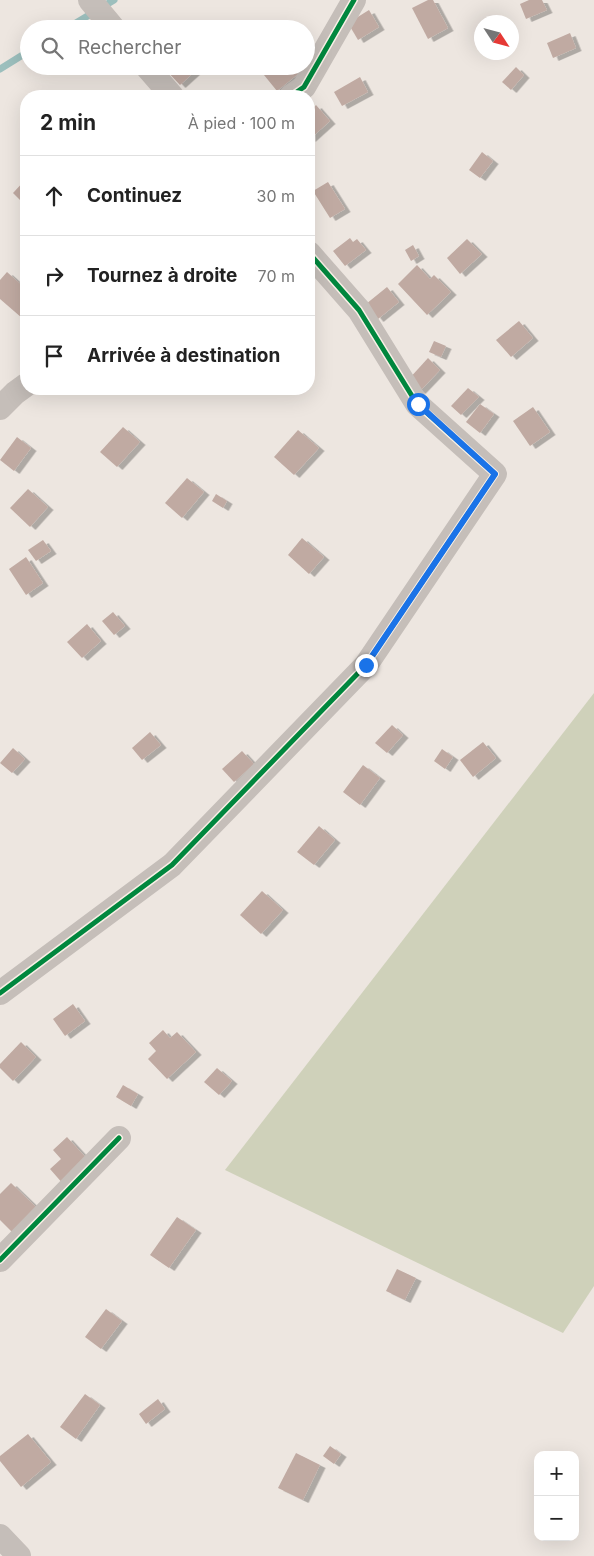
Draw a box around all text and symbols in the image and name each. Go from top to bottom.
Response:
north arrow [474,15,519,60]
search box [20,20,315,75]
icon: search [38,34,66,62]
text: Rechercher [78,36,181,59]
text: 2 min [40,110,96,135]
text: À pied · 100 m [188,113,295,133]
icon: ahead [40,182,68,210]
text: Continuez [87,184,182,207]
text: 30 m [257,186,295,206]
icon: right [40,262,68,290]
text: Tournez à droite [87,264,237,287]
text: 70 m [258,266,295,286]
icon: arrive [40,342,68,370]
text: Arrivée à destination [87,344,280,367]
route start [407,393,430,416]
route end [355,654,378,677]
map controls [534,1451,579,1541]
button: + [534,1451,579,1496]
button: − [534,1496,579,1541]

